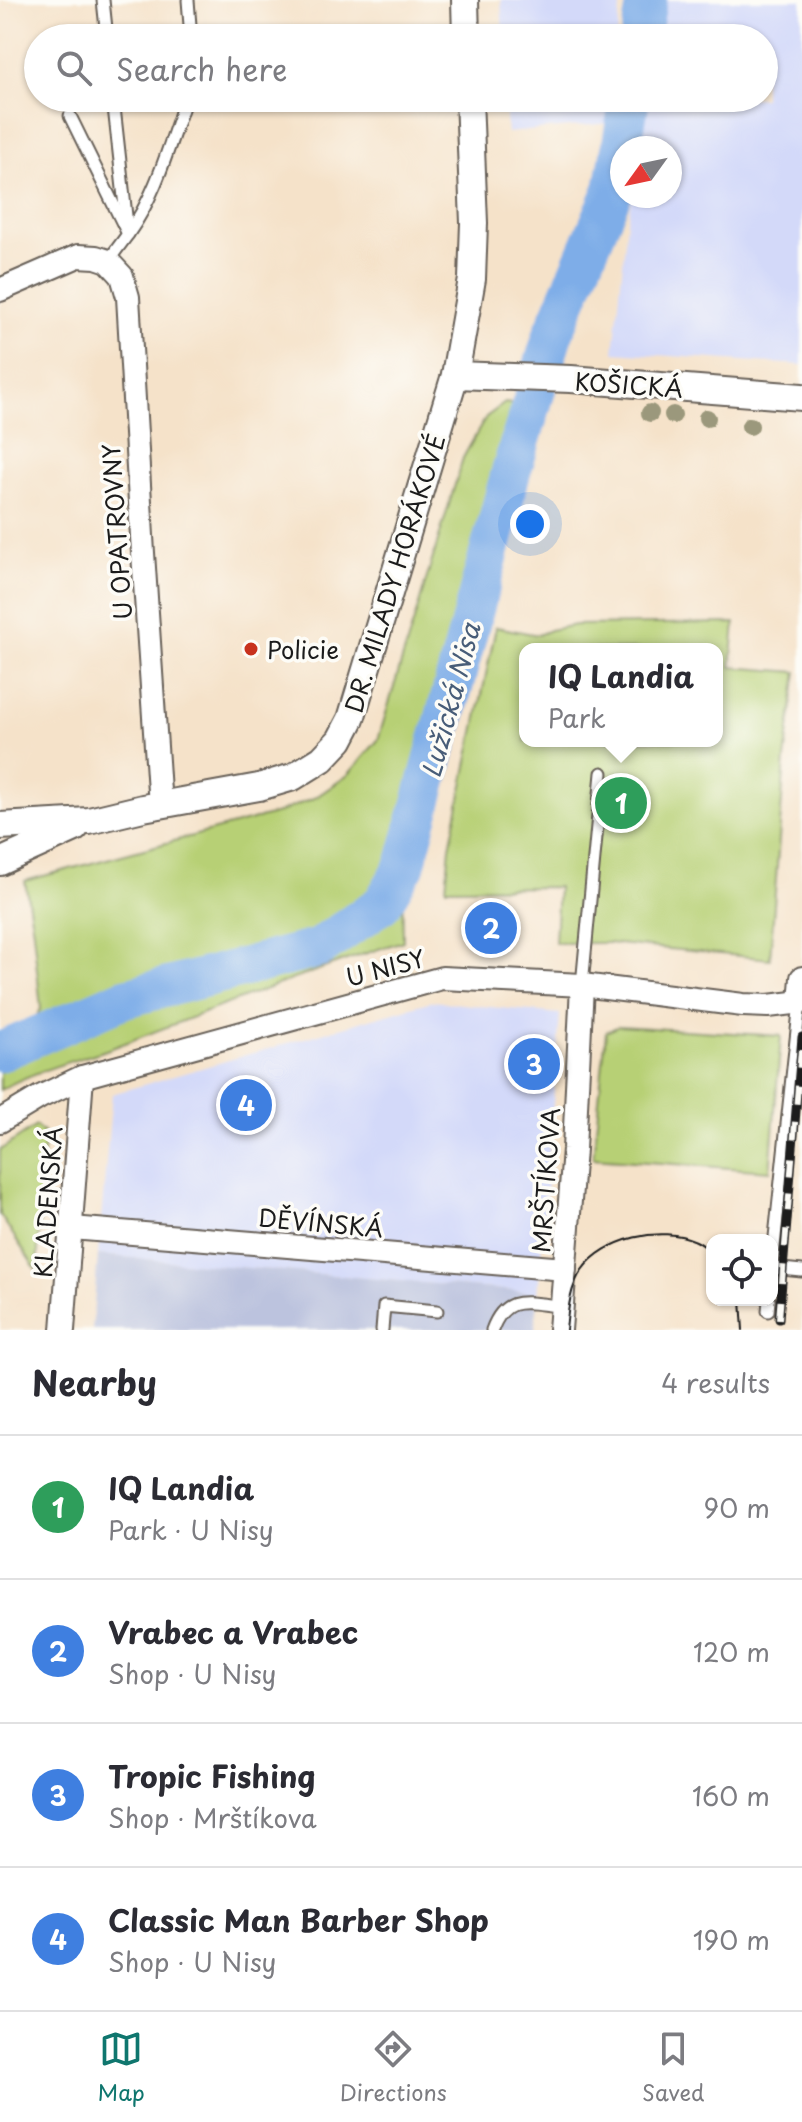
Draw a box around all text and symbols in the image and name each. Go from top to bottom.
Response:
search box [24,24,778,112]
icon: search [52,46,96,90]
text: Search here [116,46,288,91]
north arrow [610,136,682,208]
street label: KOŠICKÁ [574,362,684,406]
street label: DR. MILADY HORÁKOVÉ [334,429,454,717]
street label: U OPATROVNY [92,443,140,621]
your location [510,504,550,544]
water label: Lužická Nisa [411,618,489,781]
place label: Policie [267,631,339,667]
marker: Policie [242,640,260,658]
popup [519,643,723,747]
text: IQ Landia [548,653,694,698]
text: Park [548,698,606,737]
pin: 1 [595,773,647,833]
pin: 2 [465,898,517,958]
street label: U NISY [341,939,429,995]
pin: 3 [508,1034,560,1094]
pin: 4 [220,1075,272,1135]
street label: MRŠTÍKOVA [522,1106,568,1254]
street label: KLADENSKÁ [24,1125,70,1279]
street label: DĚVÍNSKÁ [257,1199,385,1245]
map controls [706,1234,778,1306]
button: locate [706,1234,778,1306]
text: Nearby [32,1356,157,1408]
text: 4 results [661,1363,770,1402]
text: IQ Landia [108,1465,254,1510]
text: 1 [52,1488,64,1527]
text: 90 m [703,1488,770,1527]
text: Park · U Nisy [108,1510,274,1549]
text: Vrabec a Vrabec [108,1609,358,1654]
text: 2 [49,1632,67,1671]
text: 120 m [693,1632,770,1671]
text: Shop · U Nisy [108,1654,276,1693]
text: Tropic Fishing [108,1753,316,1798]
text: 3 [49,1776,67,1815]
text: 160 m [692,1776,770,1815]
text: Shop · Mrštíkova [108,1798,317,1837]
text: Classic Man Barber Shop [108,1897,489,1942]
text: 4 [49,1920,67,1959]
text: 190 m [693,1920,770,1959]
text: Shop · U Nisy [108,1942,276,1981]
tab: Map [98,2027,145,2108]
tab: Directions [340,2027,447,2108]
tab: Saved [642,2027,704,2108]

